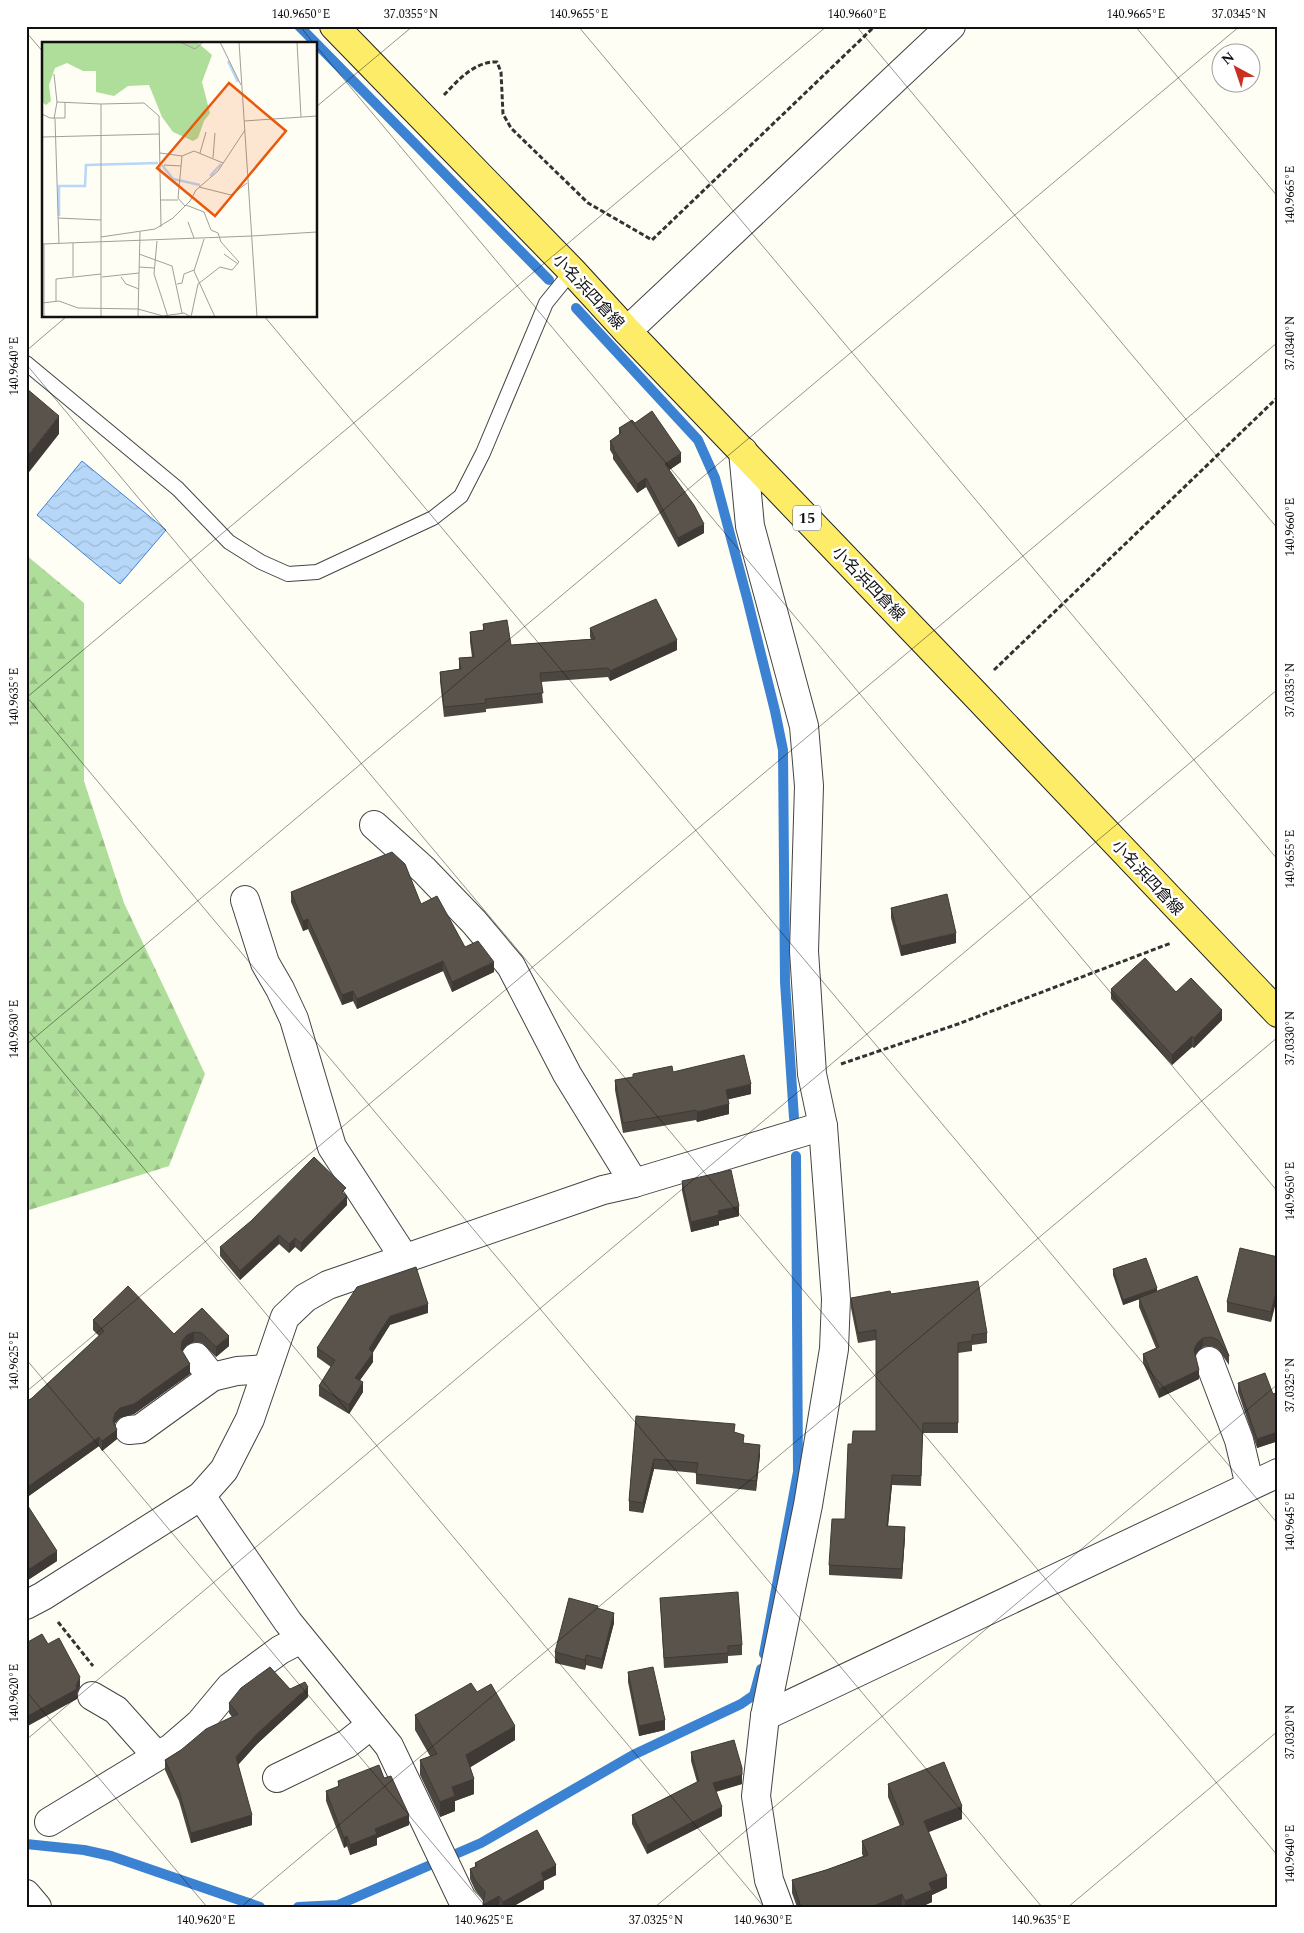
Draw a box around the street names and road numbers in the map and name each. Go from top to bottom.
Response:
street label: 小名浜四倉線 [547,248,630,335]
road number: 15 [793,506,821,530]
street label: 小名浜四倉線 [826,541,910,627]
street label: 小名浜四倉線 [1106,834,1189,921]

